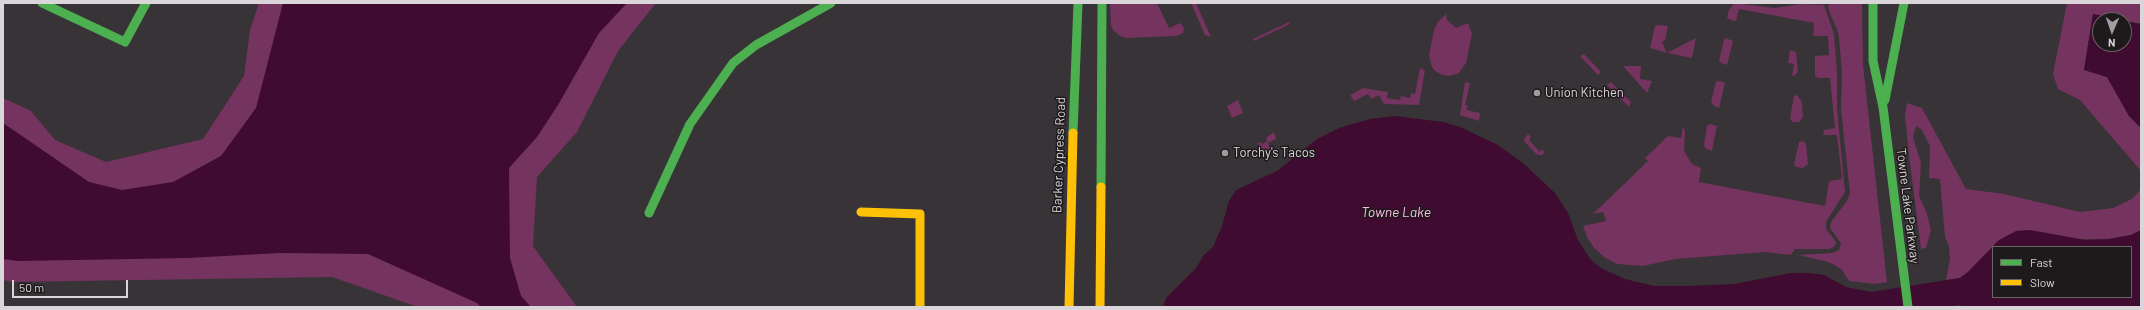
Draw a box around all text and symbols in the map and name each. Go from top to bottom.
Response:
north arrow [2092,12,2132,52]
text: N [2108,37,2115,50]
place label: Union Kitchen [1545,85,1624,101]
marker: Union Kitchen [1532,88,1542,98]
street label: Barker Cypress Road [1049,97,1069,213]
place label: Torchy's Tacos [1233,145,1315,161]
street label: Towne Lake Parkway [1893,147,1923,265]
marker: Torchy's Tacos [1220,148,1230,158]
water label: Towne Lake [1361,204,1431,220]
legend [1992,246,2132,298]
text: Fast [2030,255,2053,269]
scale bar [14,272,130,298]
text: Slow [2030,275,2055,289]
text: 50 m [19,280,44,294]

